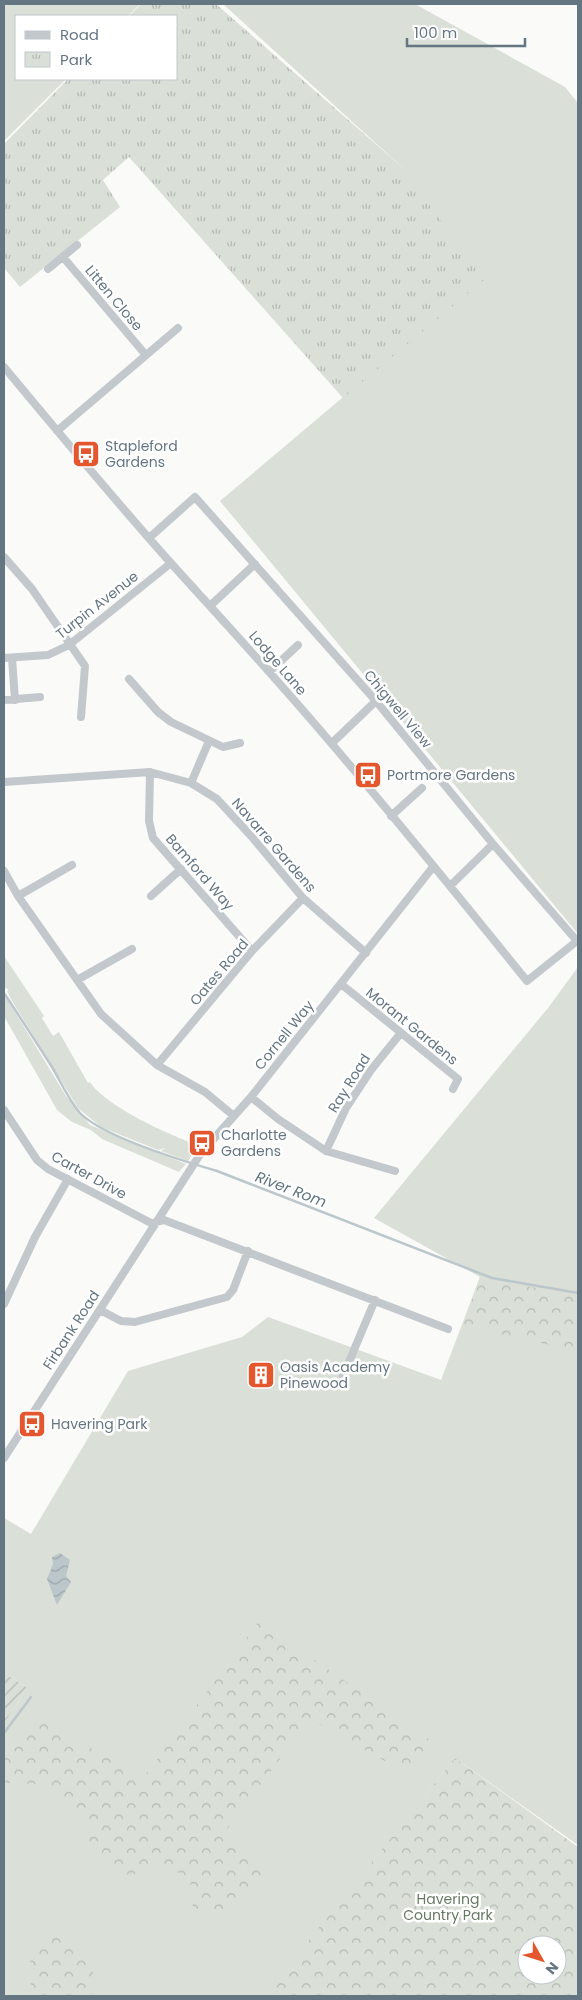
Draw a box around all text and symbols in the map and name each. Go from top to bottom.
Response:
legend [15,15,178,80]
scale bar [407,15,524,47]
text: 100 m [414,22,457,43]
text: Road [60,24,99,45]
text: Park [60,49,92,70]
street label: Litten Close [81,261,148,335]
place label: Stapleford Gardens [105,436,178,472]
bus stop icon: Stapleford Gardens [71,439,101,469]
street label: Turpin Avenue [51,566,143,644]
street label: Lodge Lane [244,626,312,700]
street label: Chigwell View [359,666,437,753]
bus stop icon: Portmore Gardens [353,760,383,790]
place label: Portmore Gardens [387,765,515,785]
street label: Navarre Gardens [227,793,321,897]
street label: Bamford Way [161,829,239,915]
street label: Oates Road [185,934,253,1010]
street label: Morant Gardens [362,983,462,1069]
street label: Cornell Way [250,996,318,1074]
street label: Ray Road [323,1050,375,1116]
place label: Charlotte Gardens [221,1125,287,1161]
bus stop icon: Charlotte Gardens [187,1128,217,1158]
street label: Carter Drive [48,1146,131,1204]
water label: River Rom [252,1166,330,1212]
street label: Firbank Road [38,1286,104,1374]
place label: Oasis Academy Pinewood [280,1357,390,1393]
building icon: Oasis Academy Pinewood [246,1360,276,1390]
bus stop icon: Havering Park [17,1409,47,1439]
place label: Havering Park [51,1414,148,1434]
park label: Havering Country Park [403,1889,494,1925]
north arrow [517,1935,567,1985]
text: N [541,1958,563,1979]

